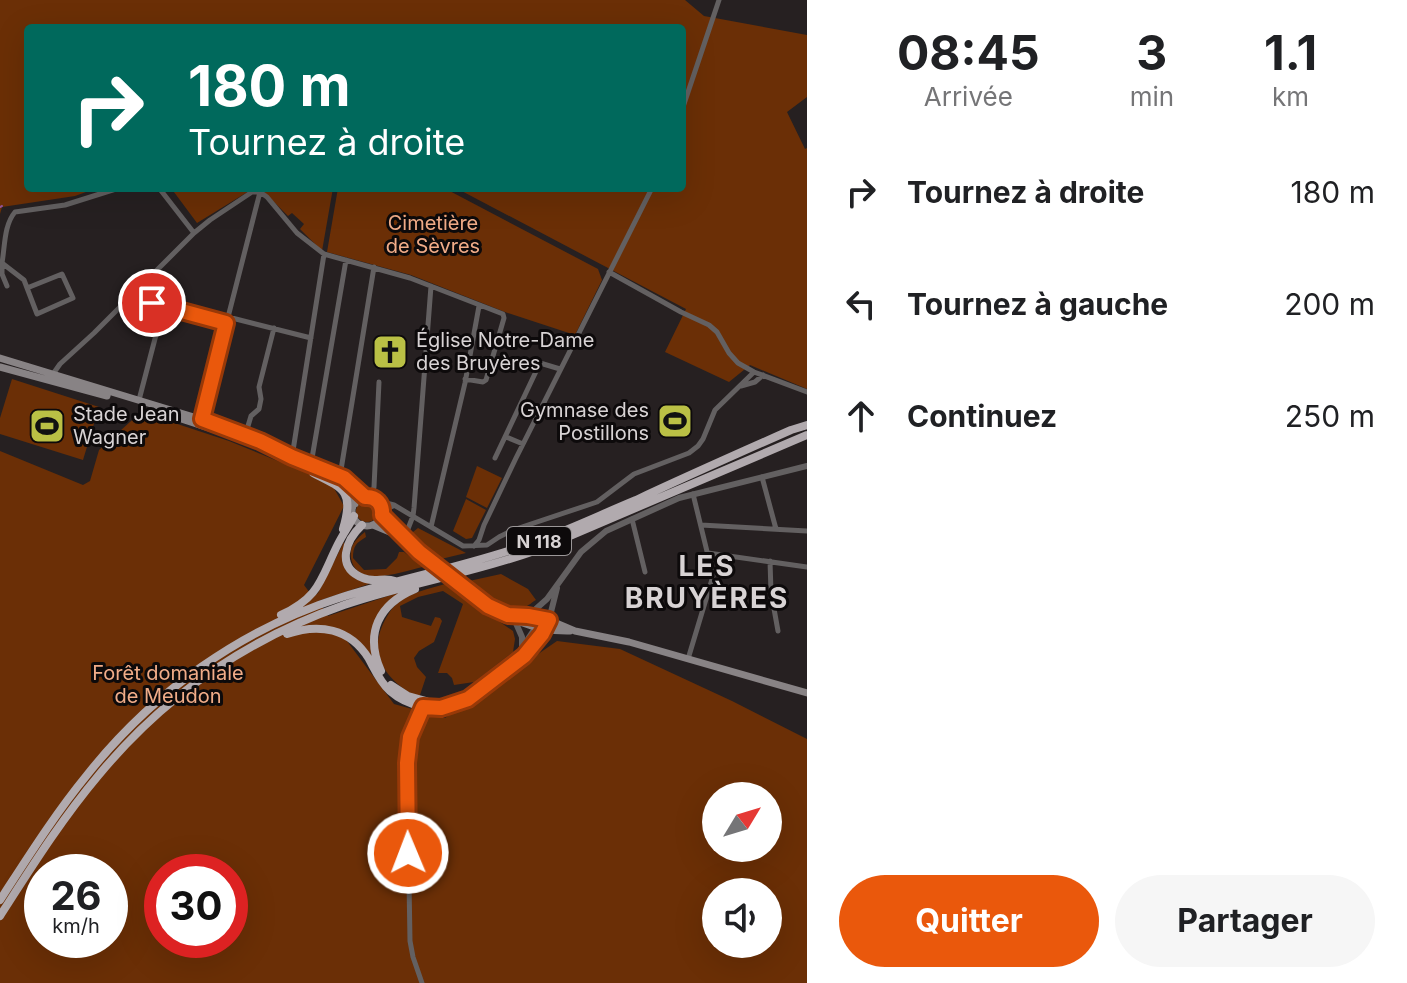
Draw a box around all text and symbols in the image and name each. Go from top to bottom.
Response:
text: 08:45 [897,23,1040,82]
text: 3 [1136,23,1167,82]
text: 1.1 [1264,23,1317,82]
text: 180 m [188,52,351,120]
icon: right [56,56,160,160]
text: Arrivée [924,81,1013,112]
text: min [1130,81,1174,112]
text: km [1272,81,1309,112]
text: Tournez à droite [188,120,465,164]
icon: right [839,170,883,214]
text: Tournez à droite [907,174,1144,210]
text: 180 m [1291,174,1375,210]
park label: Cimetière de Sèvres [386,211,480,258]
pin [118,269,186,337]
icon: arrive [130,281,174,325]
icon: left [839,282,883,326]
text: Tournez à gauche [907,286,1168,322]
text: 200 m [1284,286,1375,322]
place label: Église Notre-Dame des Bruyères [416,327,594,375]
church icon: Église Notre-Dame des Bruyères [371,333,409,371]
icon: ahead [839,394,883,438]
place label: Gymnase des Postillons [520,398,649,445]
text: Continuez [907,398,1057,434]
text: 250 m [1285,398,1375,434]
place label: Stade Jean Wagner [73,402,180,449]
sports icon: Gymnase des Postillons [656,402,694,440]
sports icon: Stade Jean Wagner [28,407,66,445]
road number: N 118 [507,527,571,555]
district label: LES BRUYÈRES [625,549,789,615]
park label: Forêt domaniale de Meudon [92,661,244,708]
north arrow [702,782,782,862]
map controls [702,782,782,958]
position arrow [366,811,450,895]
speed limit sign: 30 [144,854,248,958]
text: 26 [50,871,102,920]
button: Quitter [839,875,1099,967]
button: Partager [1115,875,1375,967]
button: sound [702,878,782,958]
text: km/h [52,914,100,938]

